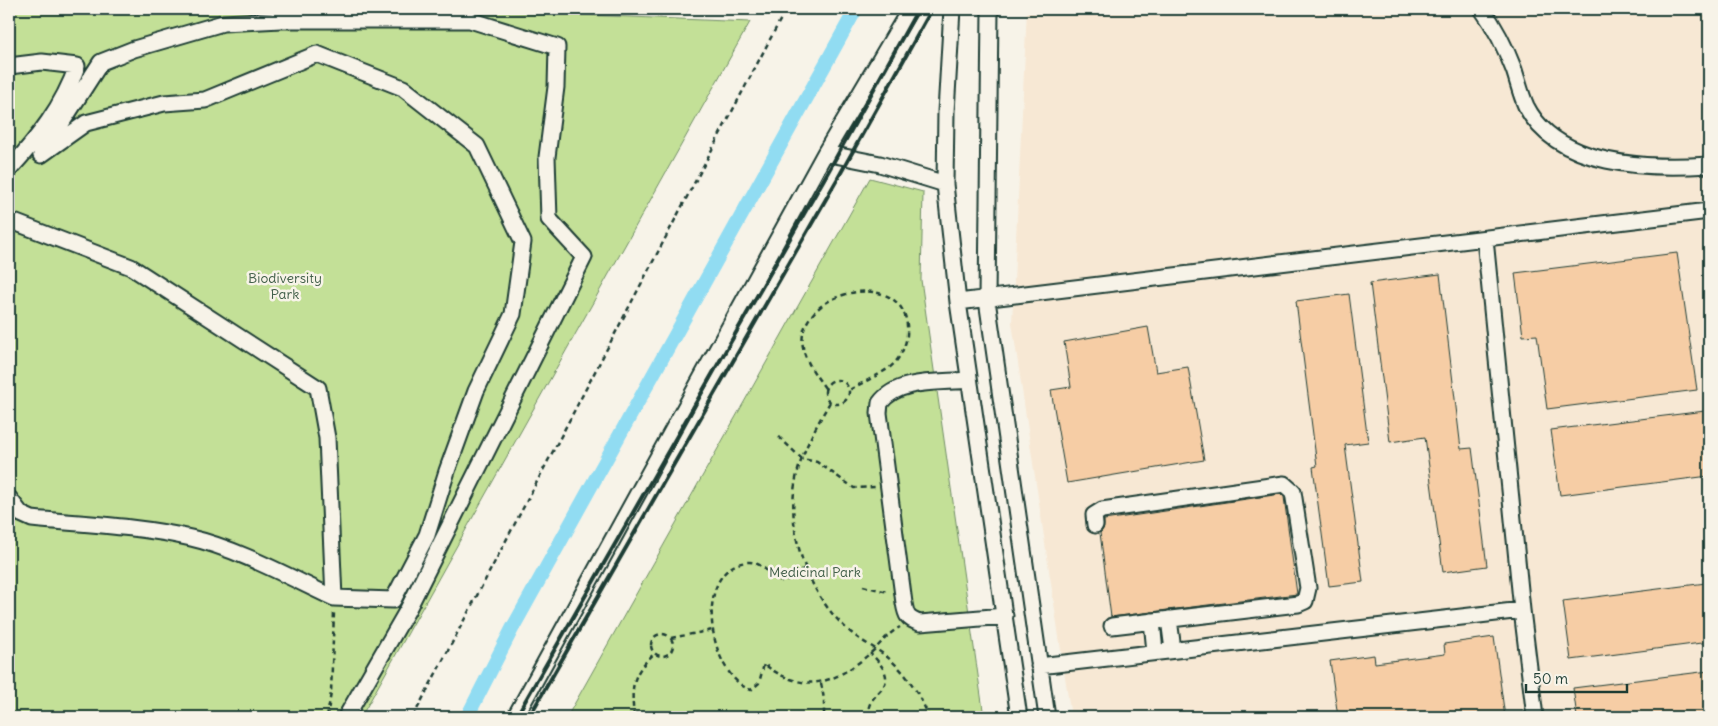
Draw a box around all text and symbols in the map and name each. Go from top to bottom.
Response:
park label: Biodiversity Park [248,269,322,303]
park label: Medicinal Park [769,563,861,581]
scale bar [1526,661,1627,693]
text: 50 m [1533,669,1568,688]

